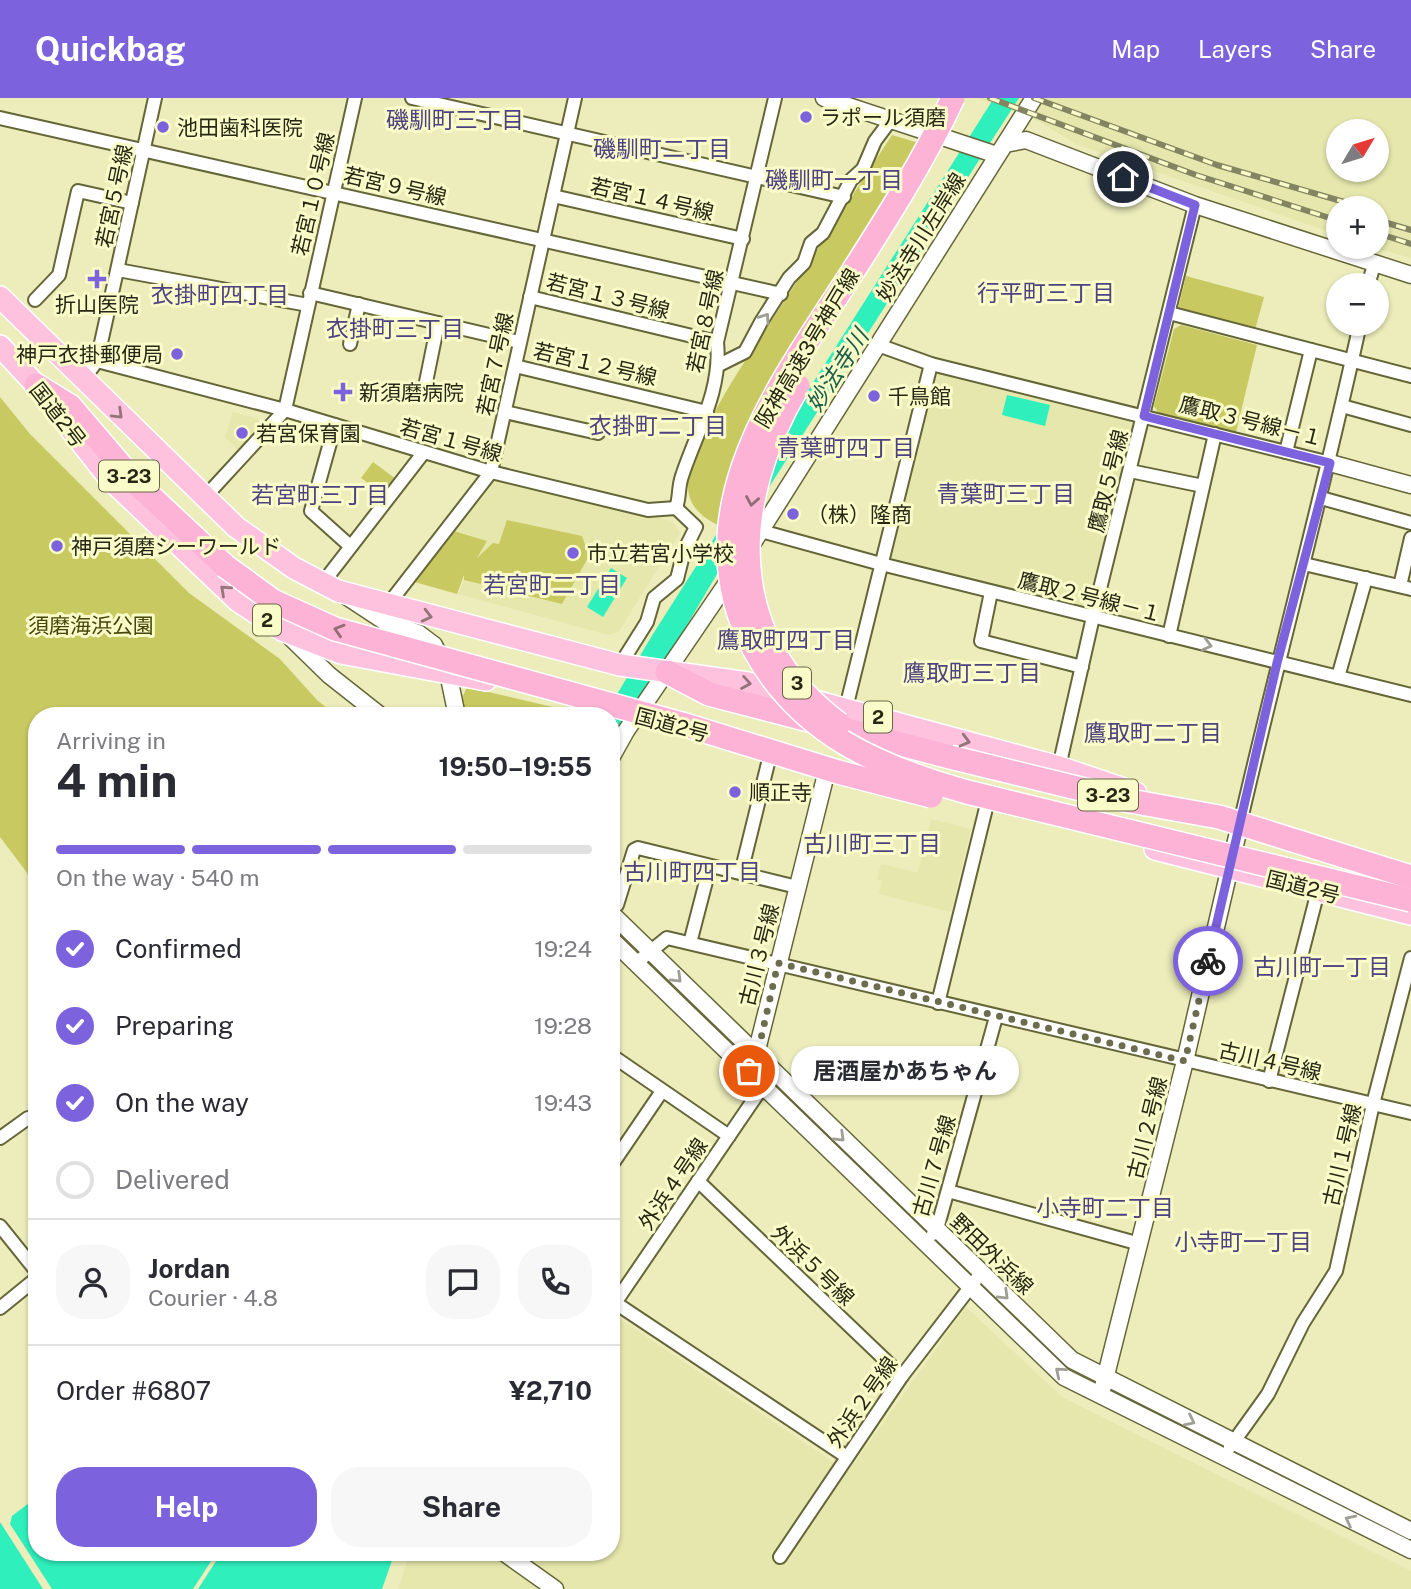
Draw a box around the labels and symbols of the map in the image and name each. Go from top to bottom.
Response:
place label: ラポール須磨 [820,105,946,130]
district label: 磯馴町三丁目 [386,106,524,133]
marker: ラポール須磨 [798,109,814,125]
place label: 池田歯科医院 [177,115,303,140]
marker: 池田歯科医院 [155,119,171,135]
north arrow [1326,119,1390,182]
street label: 若宮１０号線 [287,130,339,258]
district label: 磯馴町二丁目 [593,135,731,162]
street label: 若宮５号線 [91,142,137,250]
pin [1093,147,1153,207]
street label: 若宮９号線 [341,162,449,210]
district label: 磯馴町一丁目 [765,166,903,193]
street label: 妙法寺川左岸線 [871,168,971,306]
street label: 若宮１４号線 [588,173,716,225]
street label: 阪神高速3号神戸線 [750,264,864,432]
street label: 若宮８号線 [682,267,728,375]
marker: 折山医院 [87,269,107,289]
street label: 若宮１３号線 [544,269,672,323]
district label: 行平町三丁目 [977,279,1115,306]
district label: 衣掛町四丁目 [151,281,289,308]
place label: 折山医院 [55,292,139,317]
street label: 若宮７号線 [472,310,518,418]
one-way arrow [756,313,769,326]
district label: 衣掛町三丁目 [326,315,464,342]
water label: 妙法寺川 [801,322,875,416]
street label: 若宮１２号線 [531,338,659,390]
place label: 神戸衣掛郵便局 [16,342,163,367]
marker: 神戸衣掛郵便局 [169,346,185,362]
street label: 国道2号 [25,378,91,452]
place label: 新須磨病院 [359,380,464,405]
marker: 新須磨病院 [333,382,353,402]
place label: 千鳥館 [888,384,951,409]
marker: 千鳥館 [866,388,882,404]
street label: 鷹取３号線－１ [1177,391,1325,451]
one-way arrow [110,405,123,418]
district label: 衣掛町二丁目 [589,412,727,439]
street label: 若宮１号線 [397,414,505,466]
place label: 若宮保育園 [256,421,361,446]
marker: 若宮保育園 [234,425,250,441]
street label: 鷹取５号線 [1083,427,1133,535]
district label: 青葉町四丁目 [777,434,915,461]
road number: 3-23 [99,460,159,492]
district label: 青葉町三丁目 [937,480,1075,507]
district label: 若宮町三丁目 [251,481,389,508]
one-way arrow [745,495,760,507]
place label: （株）隆商 [807,502,912,527]
marker: （株）隆商 [785,506,801,522]
place label: 神戸須磨シーワールド [71,534,281,559]
marker: 神戸須磨シーワールド [49,538,65,554]
place label: 市立若宮小学校 [587,541,734,566]
marker: 市立若宮小学校 [565,545,581,561]
street label: 鷹取２号線－１ [1016,567,1164,627]
district label: 若宮町二丁目 [483,571,621,598]
one-way arrow [220,586,233,598]
road number: 2 [253,604,281,636]
one-way arrow [421,608,433,622]
park label: 須磨海浜公園 [28,613,154,638]
one-way arrow [334,623,346,638]
district label: 鷹取町四丁目 [717,626,855,653]
one-way arrow [1201,637,1213,651]
district label: 鷹取町三丁目 [903,659,1041,686]
road number: 3 [783,668,811,698]
one-way arrow [740,675,752,690]
road number: 2 [864,702,892,732]
street label: 国道2号 [632,703,712,747]
district label: 鷹取町二丁目 [1084,719,1222,746]
one-way arrow [959,733,971,748]
place label: 順正寺 [749,780,812,805]
road number: 3-23 [1078,780,1138,810]
marker: 順正寺 [727,784,743,800]
district label: 古川町三丁目 [803,830,941,857]
district label: 古川町四丁目 [623,858,761,885]
street label: 国道2号 [1263,866,1343,908]
street label: 古川３号線 [734,901,784,1009]
courier [1173,926,1243,996]
district label: 古川町一丁目 [1253,953,1391,980]
one-way arrow [669,970,682,983]
street label: 古川４号線 [1216,1037,1324,1085]
pin [719,1041,779,1101]
callout: 居酒屋かあちゃん [791,1046,1018,1096]
street label: 古川２号線 [1122,1074,1172,1182]
street label: 古川１号線 [1318,1101,1366,1209]
street label: 古川７号線 [908,1112,960,1220]
one-way arrow [832,1128,845,1141]
street label: 外浜４号線 [633,1133,713,1235]
district label: 小寺町二丁目 [1036,1194,1174,1221]
street label: 野田外浜線 [946,1209,1038,1299]
street label: 外浜５号線 [767,1220,859,1310]
district label: 小寺町一丁目 [1174,1228,1312,1255]
one-way arrow [996,1286,1009,1299]
street label: 外浜２号線 [822,1352,902,1452]
one-way arrow [1056,1368,1069,1380]
one-way arrow [1183,1412,1195,1426]
one-way arrow [1345,1514,1357,1528]

